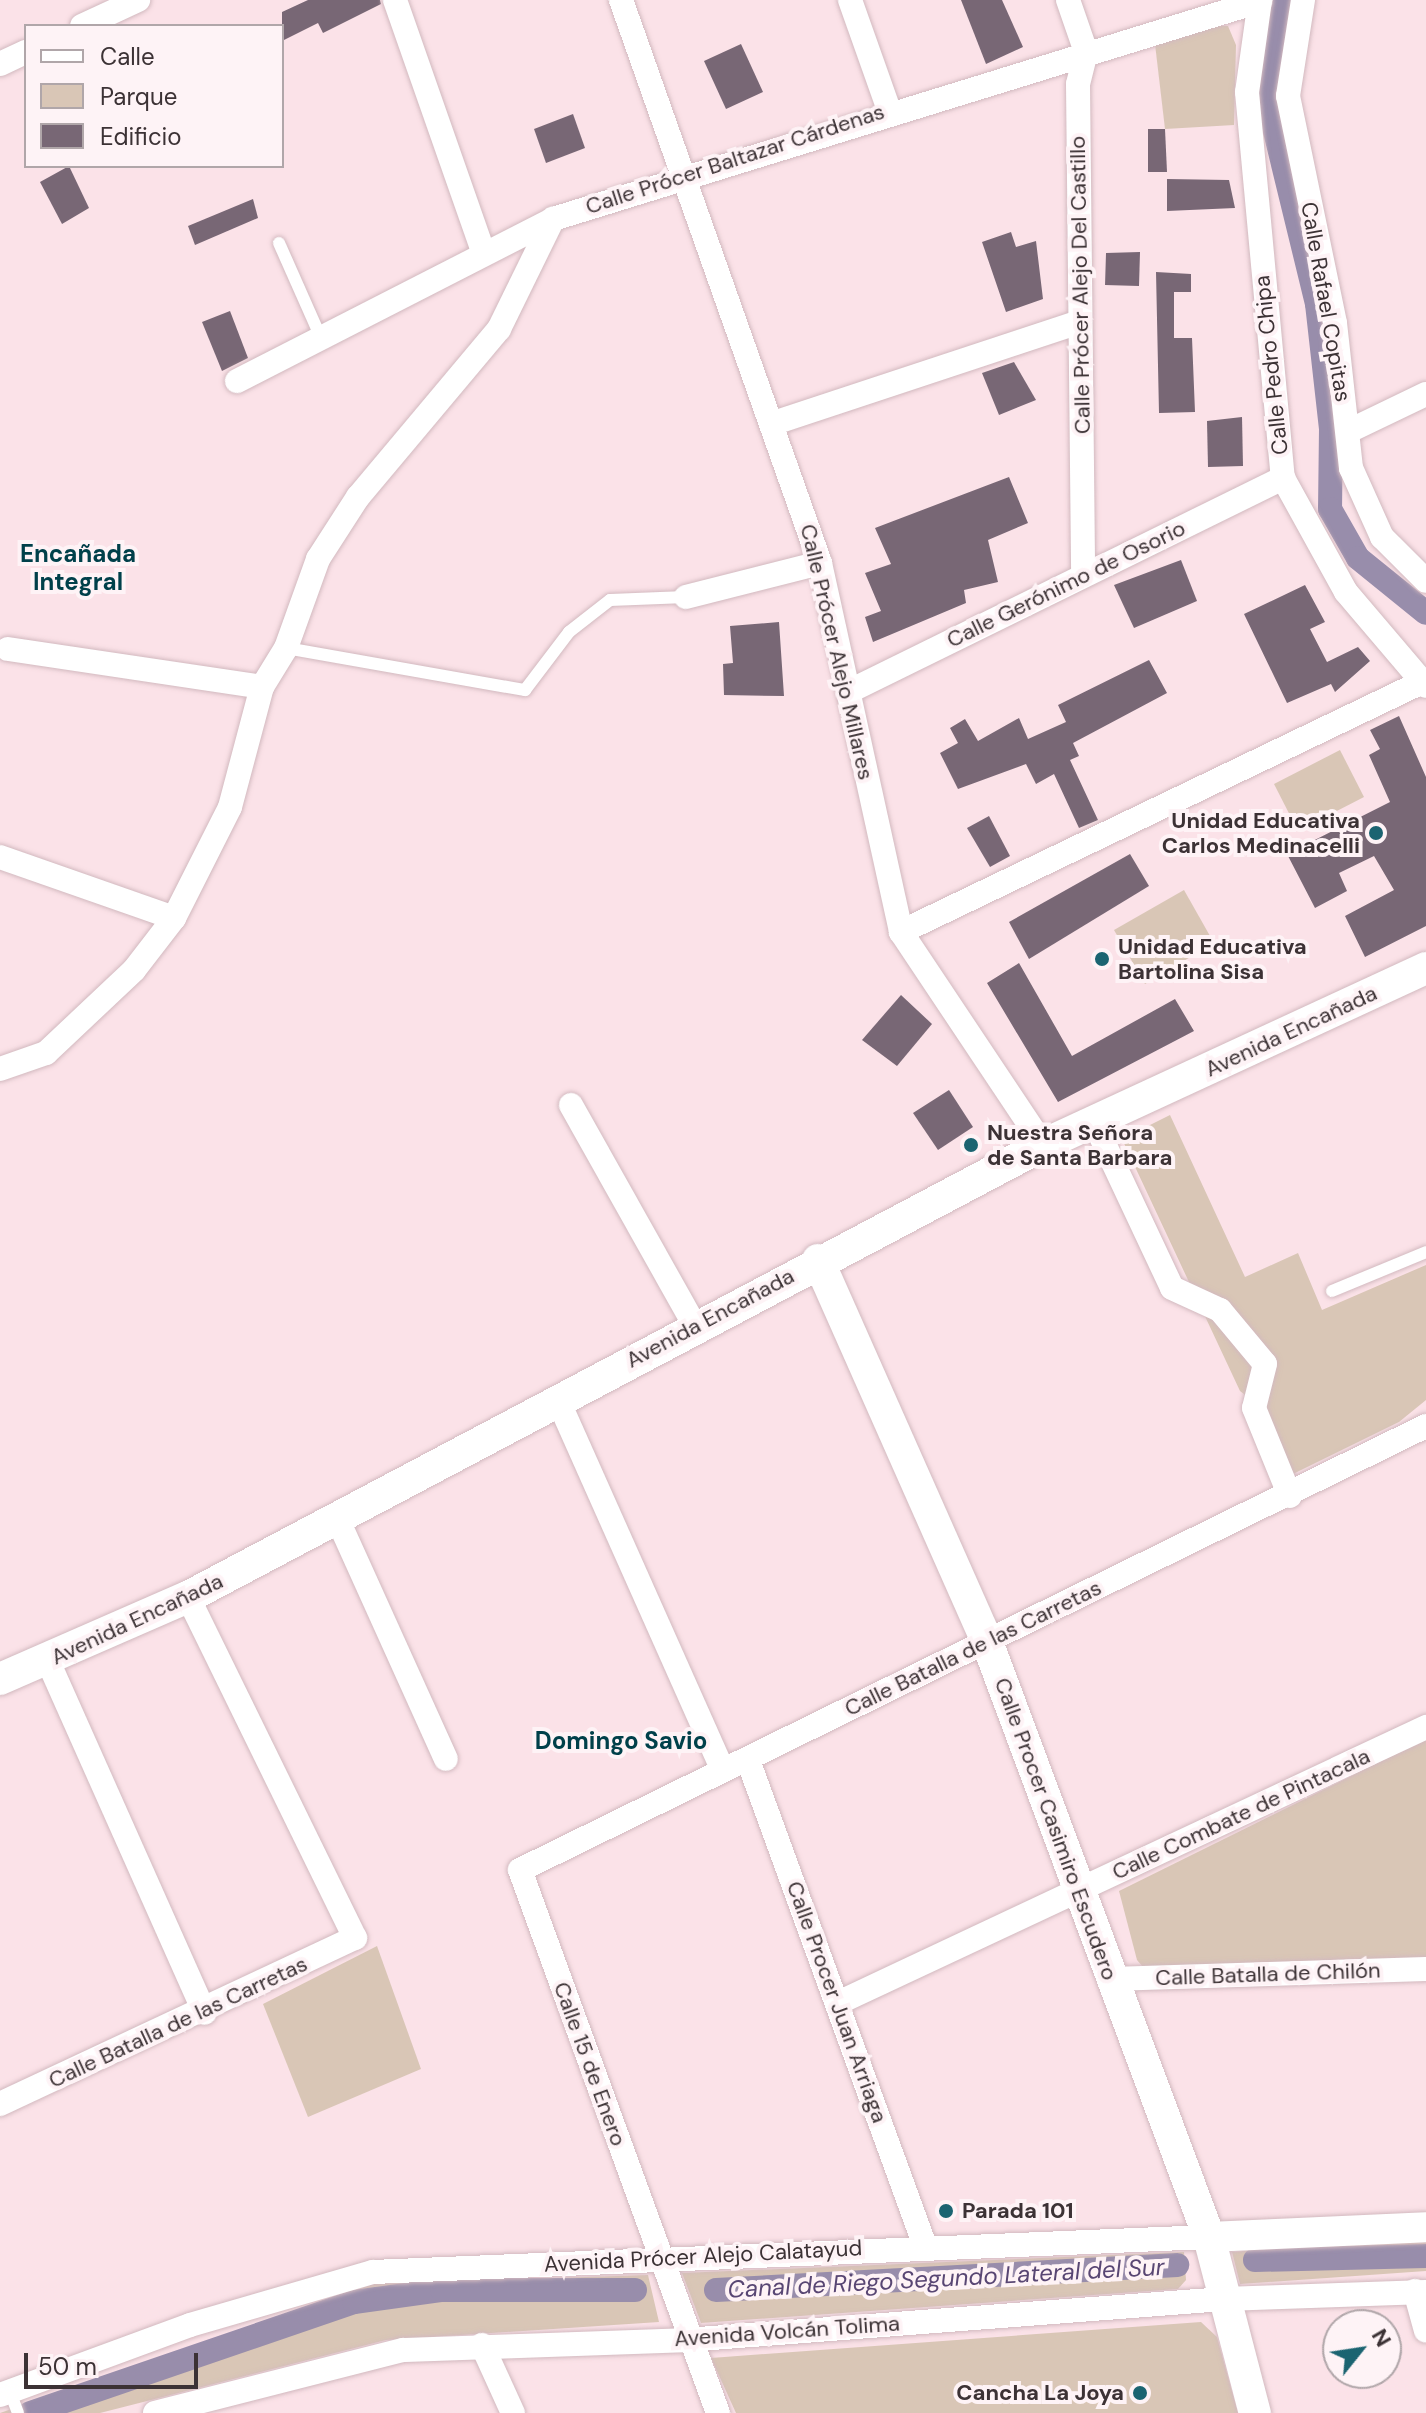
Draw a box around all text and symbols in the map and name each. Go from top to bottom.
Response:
legend [24,24,284,168]
text: Calle [100,41,155,72]
text: Parque [100,81,177,112]
street label: Calle Prócer Baltazar Cárdenas [582,98,888,220]
text: Edificio [100,121,182,152]
street label: Calle Prócer Alejo Del Castillo [1064,136,1096,434]
street label: Calle Rafael Copitas [1295,200,1357,404]
street label: Calle Pedro Chipa [1248,274,1294,456]
street label: Calle Gerónimo de Osorio [942,515,1190,653]
street label: Calle Prócer Alejo Millares [795,522,879,782]
district label: Encañada Integral [20,540,136,596]
place label: Unidad Educativa Carlos Medinacelli [1162,807,1360,858]
marker: Unidad Educativa Carlos Medinacelli [1367,824,1385,842]
place label: Unidad Educativa Bartolina Sisa [1118,933,1307,984]
marker: Unidad Educativa Bartolina Sisa [1093,950,1111,968]
street label: Avenida Encañada [1201,980,1381,1082]
place label: Nuestra Señora de Santa Barbara [987,1119,1172,1170]
marker: Nuestra Señora de Santa Barbara [962,1136,980,1154]
street label: Avenida Encañada [621,1263,799,1373]
street label: Avenida Encañada [47,1568,227,1670]
street label: Calle Batalla de las Carretas [840,1574,1106,1722]
street label: Calle Procer Casimiro Escudero [989,1674,1123,1984]
district label: Domingo Savio [535,1727,707,1755]
street label: Calle Combate de Pintacala [1108,1743,1374,1885]
street label: Calle Procer Juan Arriaga [781,1878,893,2126]
street label: Calle Batalla de las Carretas [44,1950,312,2094]
street label: Calle Batalla de Chilón [1155,1957,1381,1991]
street label: Calle 15 de Enero [548,1978,632,2150]
place label: Parada 101 [962,2198,1074,2224]
marker: Parada 101 [937,2202,955,2220]
street label: Avenida Prócer Alejo Calatayud [543,2234,863,2278]
water label: Canal de Riego Segundo Lateral del Sur [727,2252,1165,2304]
north arrow [1322,2309,1402,2389]
street label: Avenida Volcán Tolima [673,2310,901,2352]
text: N [1365,2324,1398,2352]
scale bar [28,2337,202,2387]
text: 50 m [38,2351,97,2382]
place label: Cancha La Joya [956,2380,1124,2406]
marker: Cancha La Joya [1131,2384,1149,2402]

